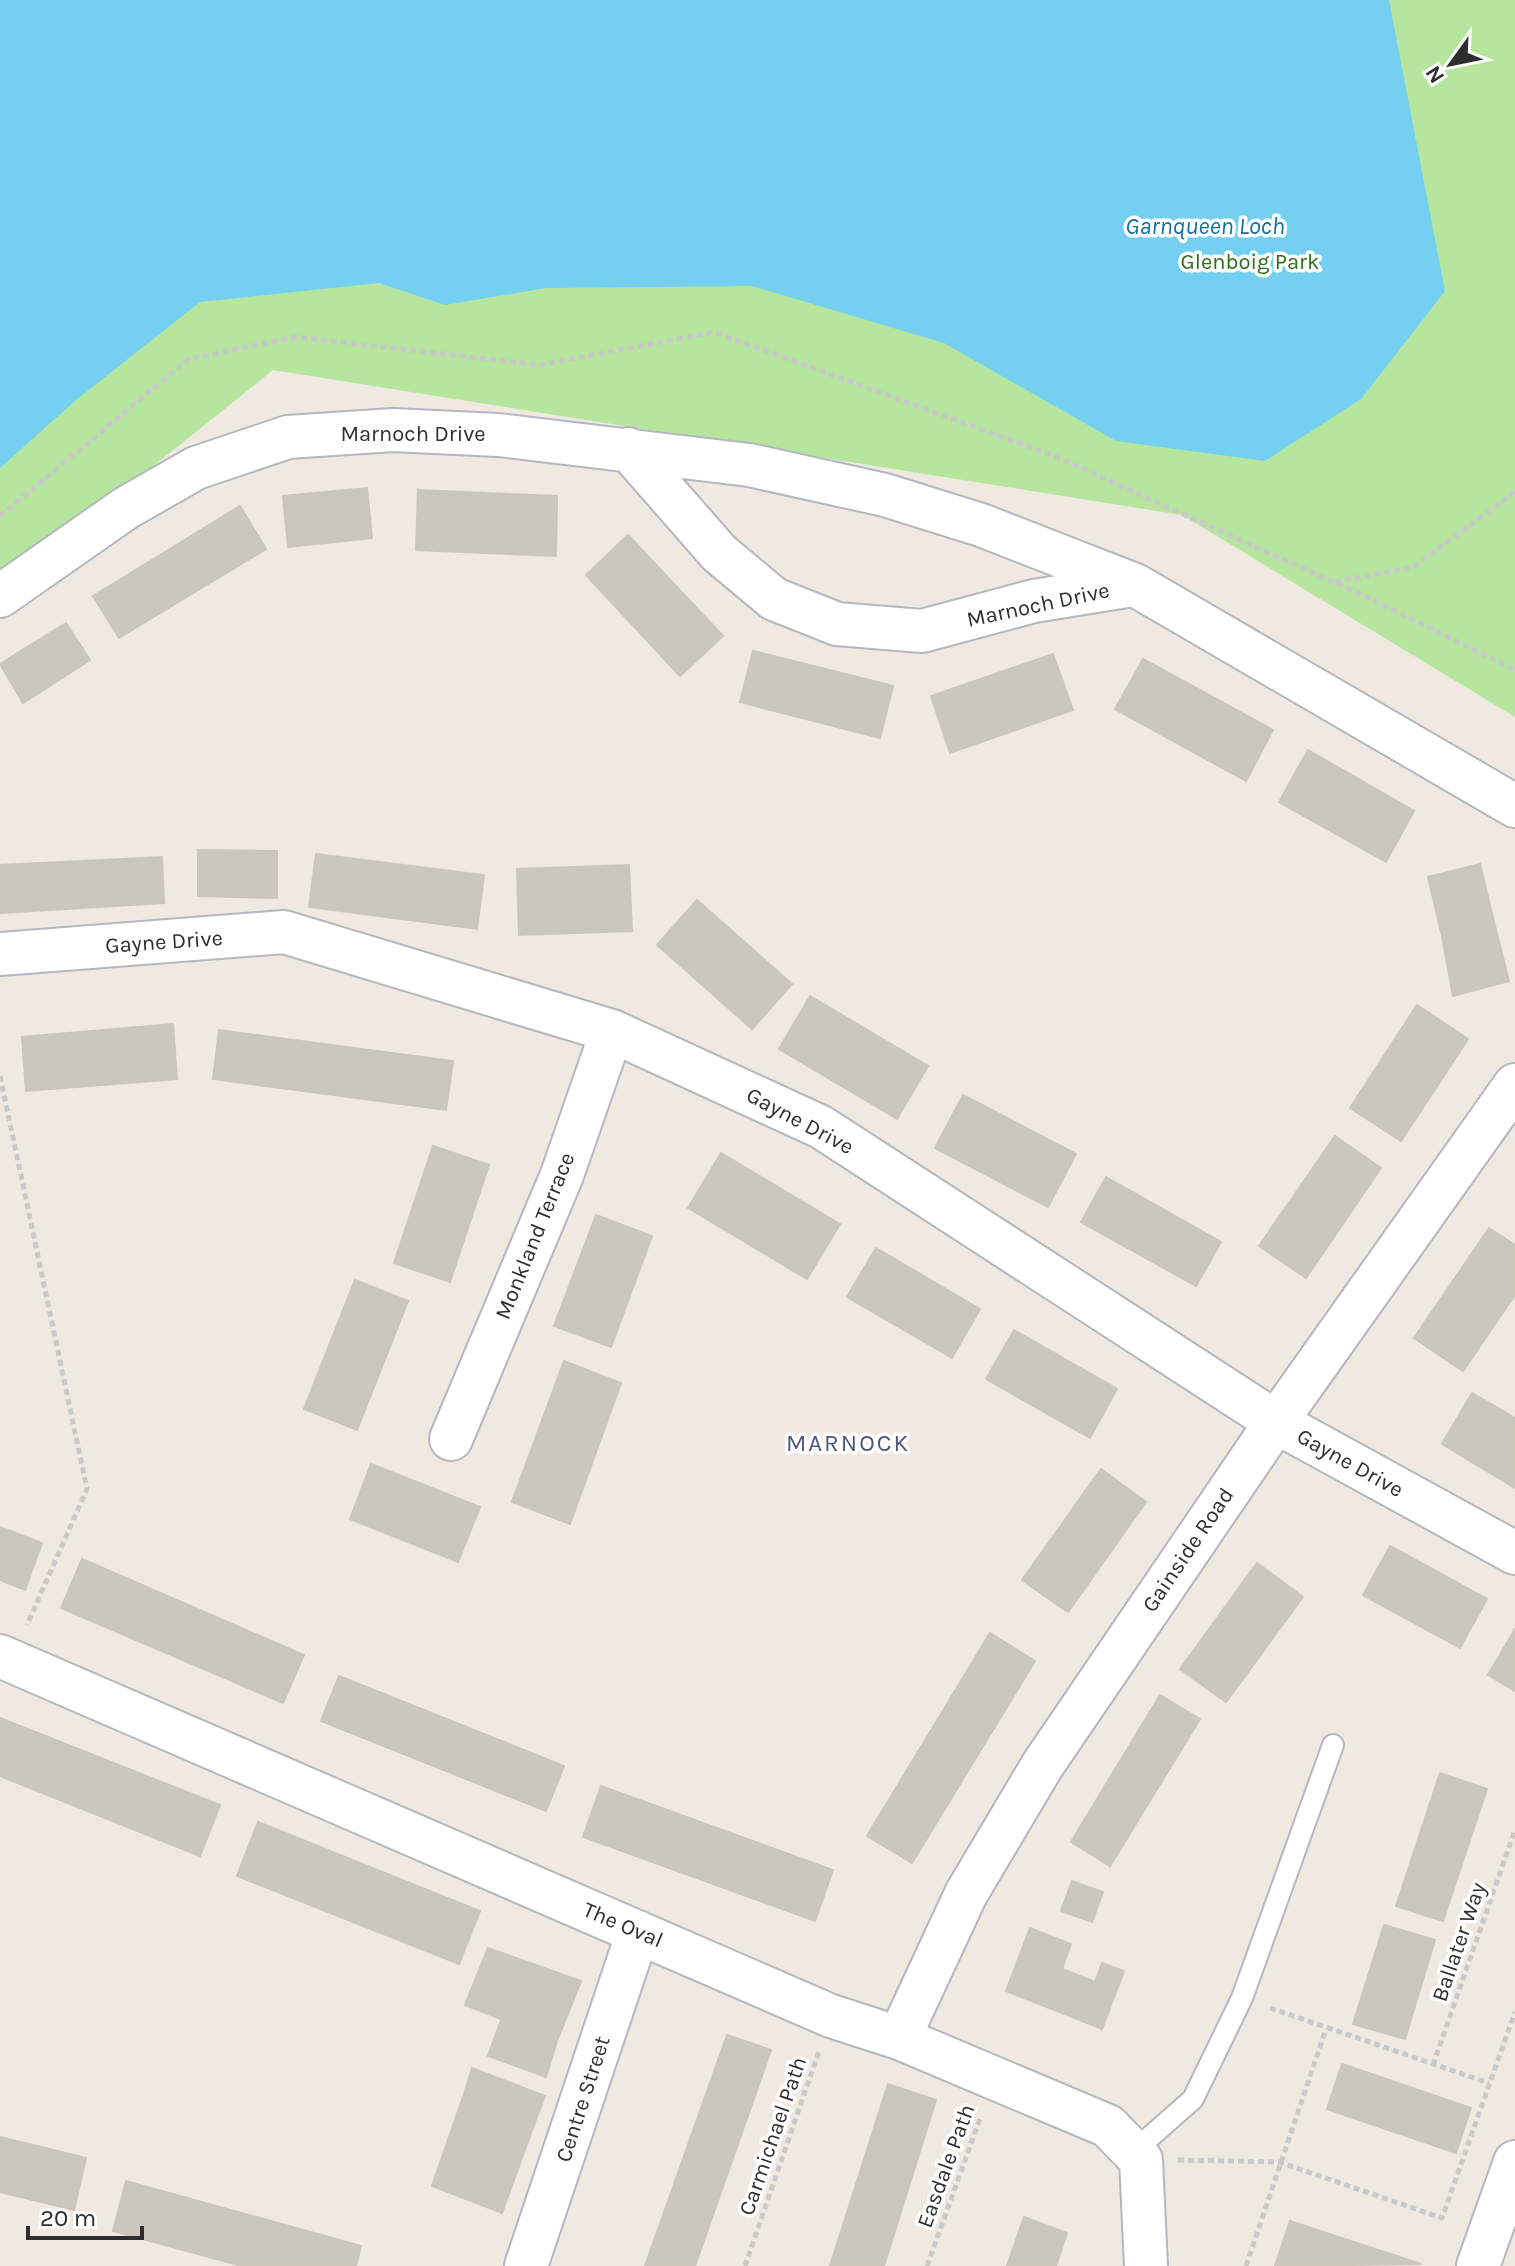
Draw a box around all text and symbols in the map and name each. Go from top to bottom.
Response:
north arrow [1411,24,1491,104]
text: N [1420,61,1450,88]
water label: Garnqueen Loch [1125,212,1285,240]
park label: Glenboig Park [1181,249,1319,275]
street label: Marnoch Drive [340,421,486,447]
street label: Marnoch Drive [964,577,1112,633]
street label: Gayne Drive [104,925,224,959]
street label: Gayne Drive [742,1082,858,1160]
street label: Monkland Terrace [490,1149,580,1323]
street label: Gayne Drive [1292,1423,1408,1503]
district label: MARNOCK [786,1429,910,1457]
street label: Gainside Road [1137,1483,1239,1617]
street label: Ballater Way [1426,1879,1492,2005]
street label: The Oval [579,1897,667,1953]
street label: Centre Street [550,2033,616,2165]
street label: Carmichael Path [734,2053,812,2219]
street label: Easdale Path [912,2101,980,2231]
scale bar [28,2190,142,2240]
text: 20 m [40,2204,96,2232]

